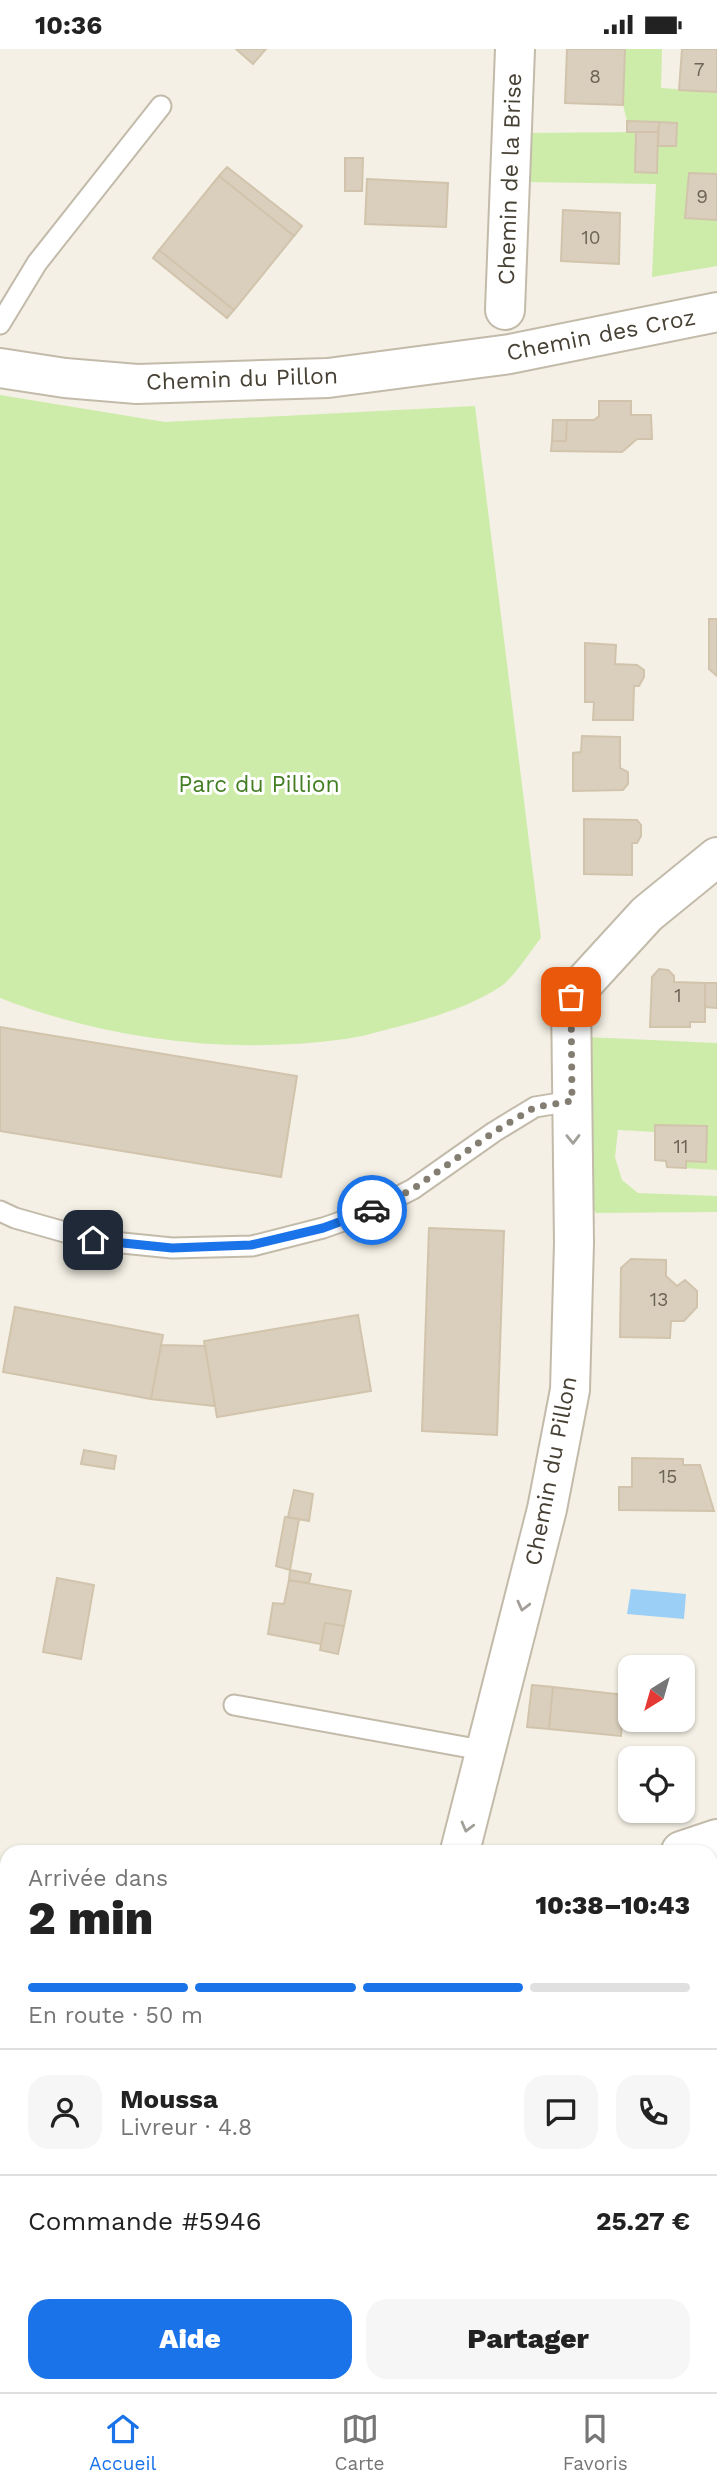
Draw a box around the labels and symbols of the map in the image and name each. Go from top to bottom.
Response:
house number: 7 [694,58,704,81]
house number: 8 [589,65,601,88]
street label: Chemin de la Brise [493,72,527,286]
house number: 9 [696,185,708,208]
house number: 10 [581,226,601,249]
street label: Chemin des Croz [504,303,698,367]
street label: Chemin du Pillon [146,362,338,396]
park label: Parc du Pillion [178,771,340,798]
pin [541,967,601,1027]
house number: 1 [674,984,682,1007]
one-way arrow [565,1134,581,1145]
house number: 11 [674,1135,688,1158]
courier [337,1175,407,1245]
pin [63,1210,123,1270]
house number: 13 [650,1288,668,1311]
street label: Chemin du Pillon [519,1374,583,1568]
house number: 15 [659,1465,677,1488]
one-way arrow [517,1600,531,1612]
north arrow [618,1655,695,1733]
one-way arrow [461,1820,475,1832]

